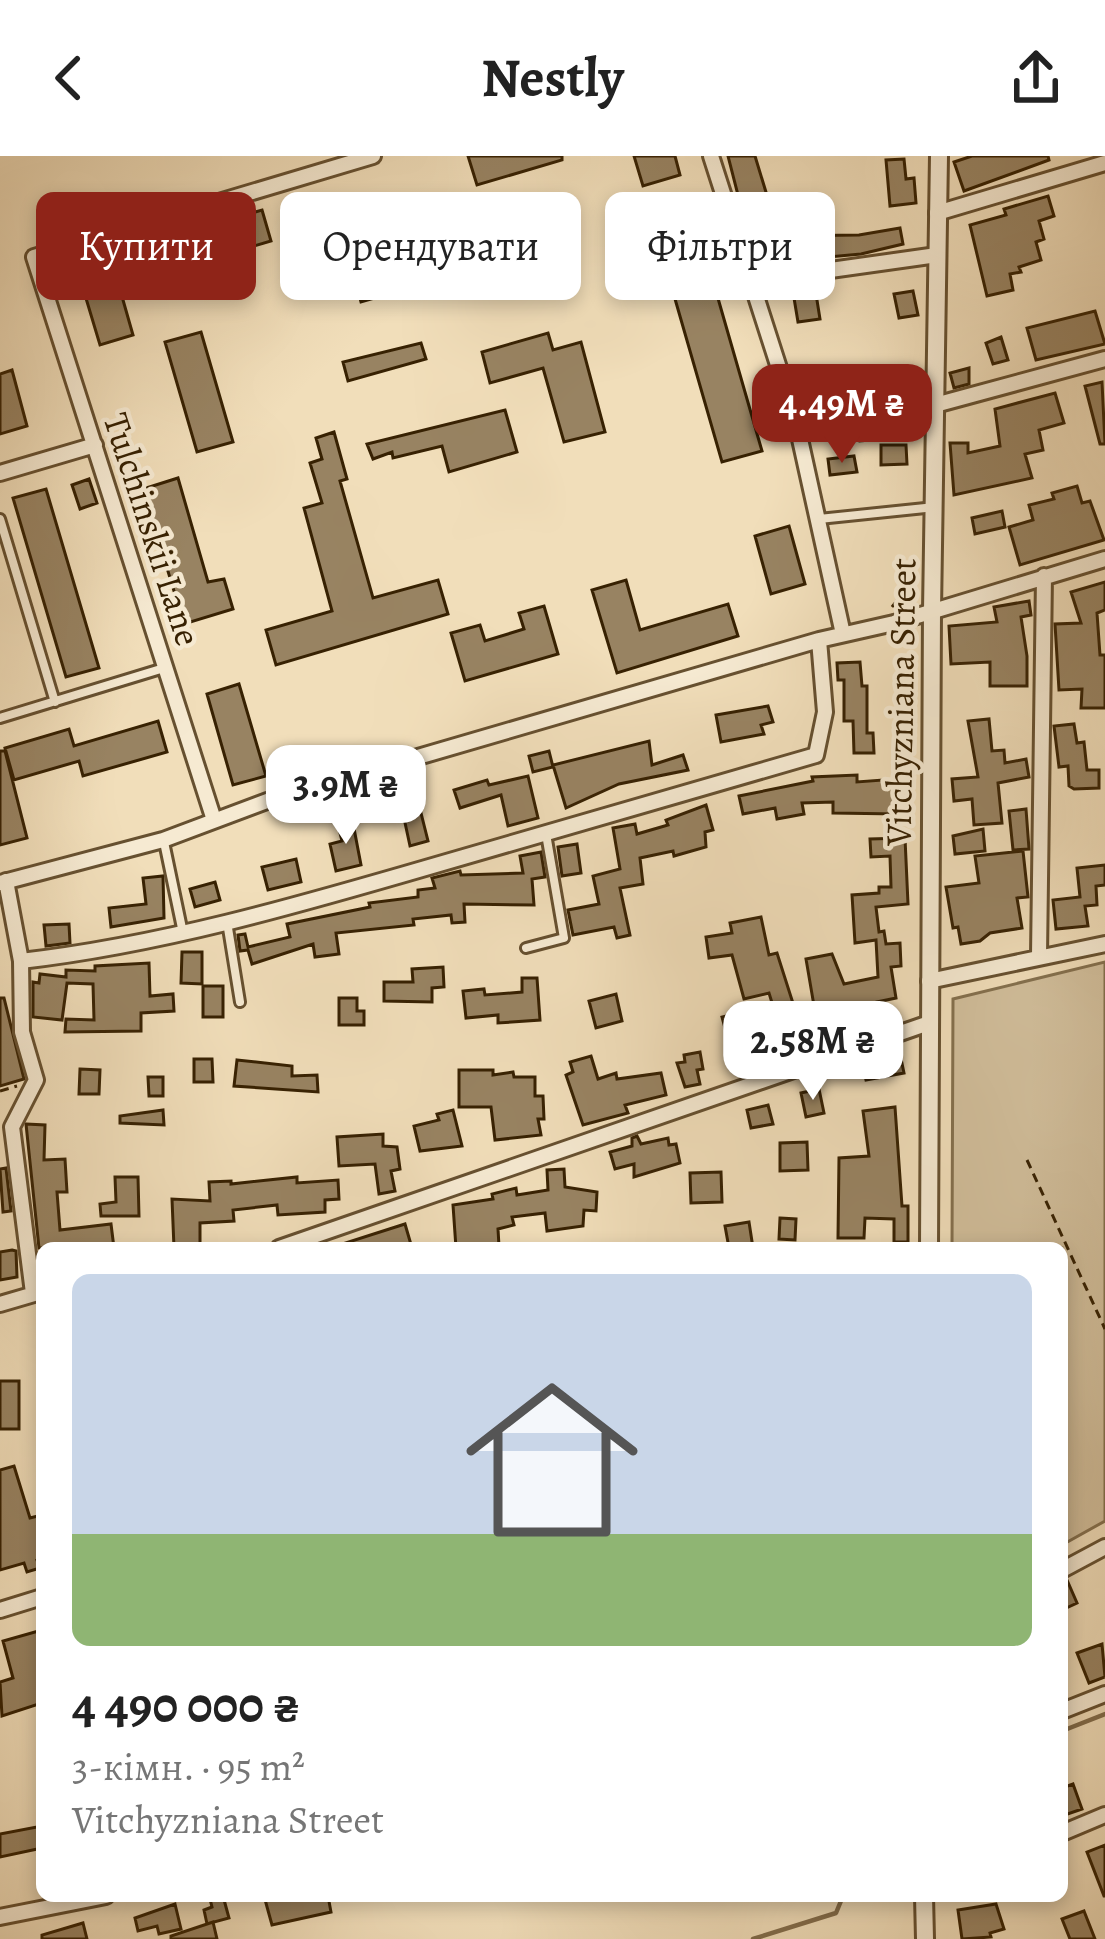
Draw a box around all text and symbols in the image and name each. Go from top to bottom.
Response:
text: Nestly [481,41,624,115]
icon: back [36,45,102,111]
icon: share [1003,45,1069,111]
chip: Купити [36,192,256,300]
chip: Орендувати [280,192,581,300]
chip: Фільтри [605,192,835,300]
pin: 4.49M ₴ [731,364,953,466]
text: 4.49M ₴ [779,376,905,429]
street label: Tulchinskii Lane [92,407,213,652]
street label: Vitchyzniana Street [873,558,928,847]
pin: 3.9M ₴ [248,745,444,847]
text: 3.9M ₴ [293,757,399,810]
pin: 2.58M ₴ [702,1001,924,1103]
text: 2.58M ₴ [750,1013,876,1066]
icon: home [444,1352,660,1568]
text: 4 490 000 ₴ [72,1670,300,1740]
text: 3-кімн. · 95 m² [72,1740,305,1793]
text: Vitchyzniana Street [72,1793,384,1846]

